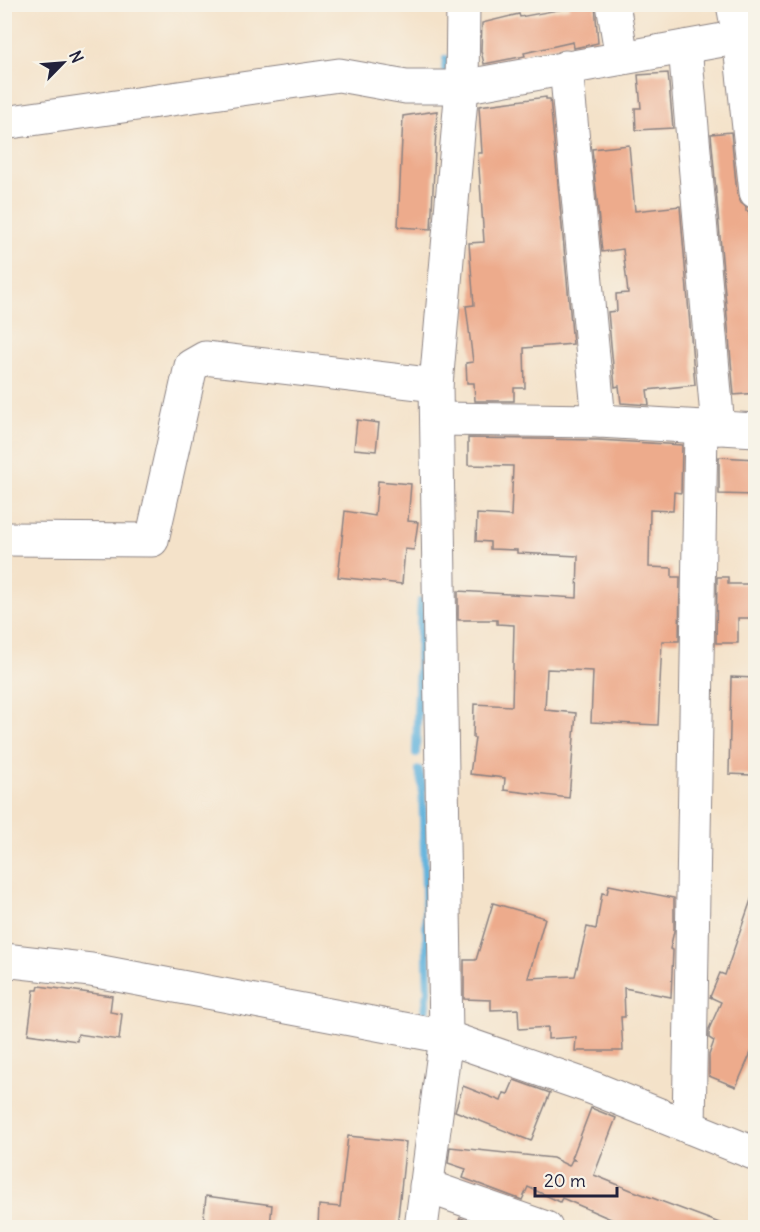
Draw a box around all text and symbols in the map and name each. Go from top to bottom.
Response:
north arrow [33,33,93,93]
text: N [65,47,88,66]
scale bar [535,1160,618,1198]
text: 20 m [544,1169,586,1192]

